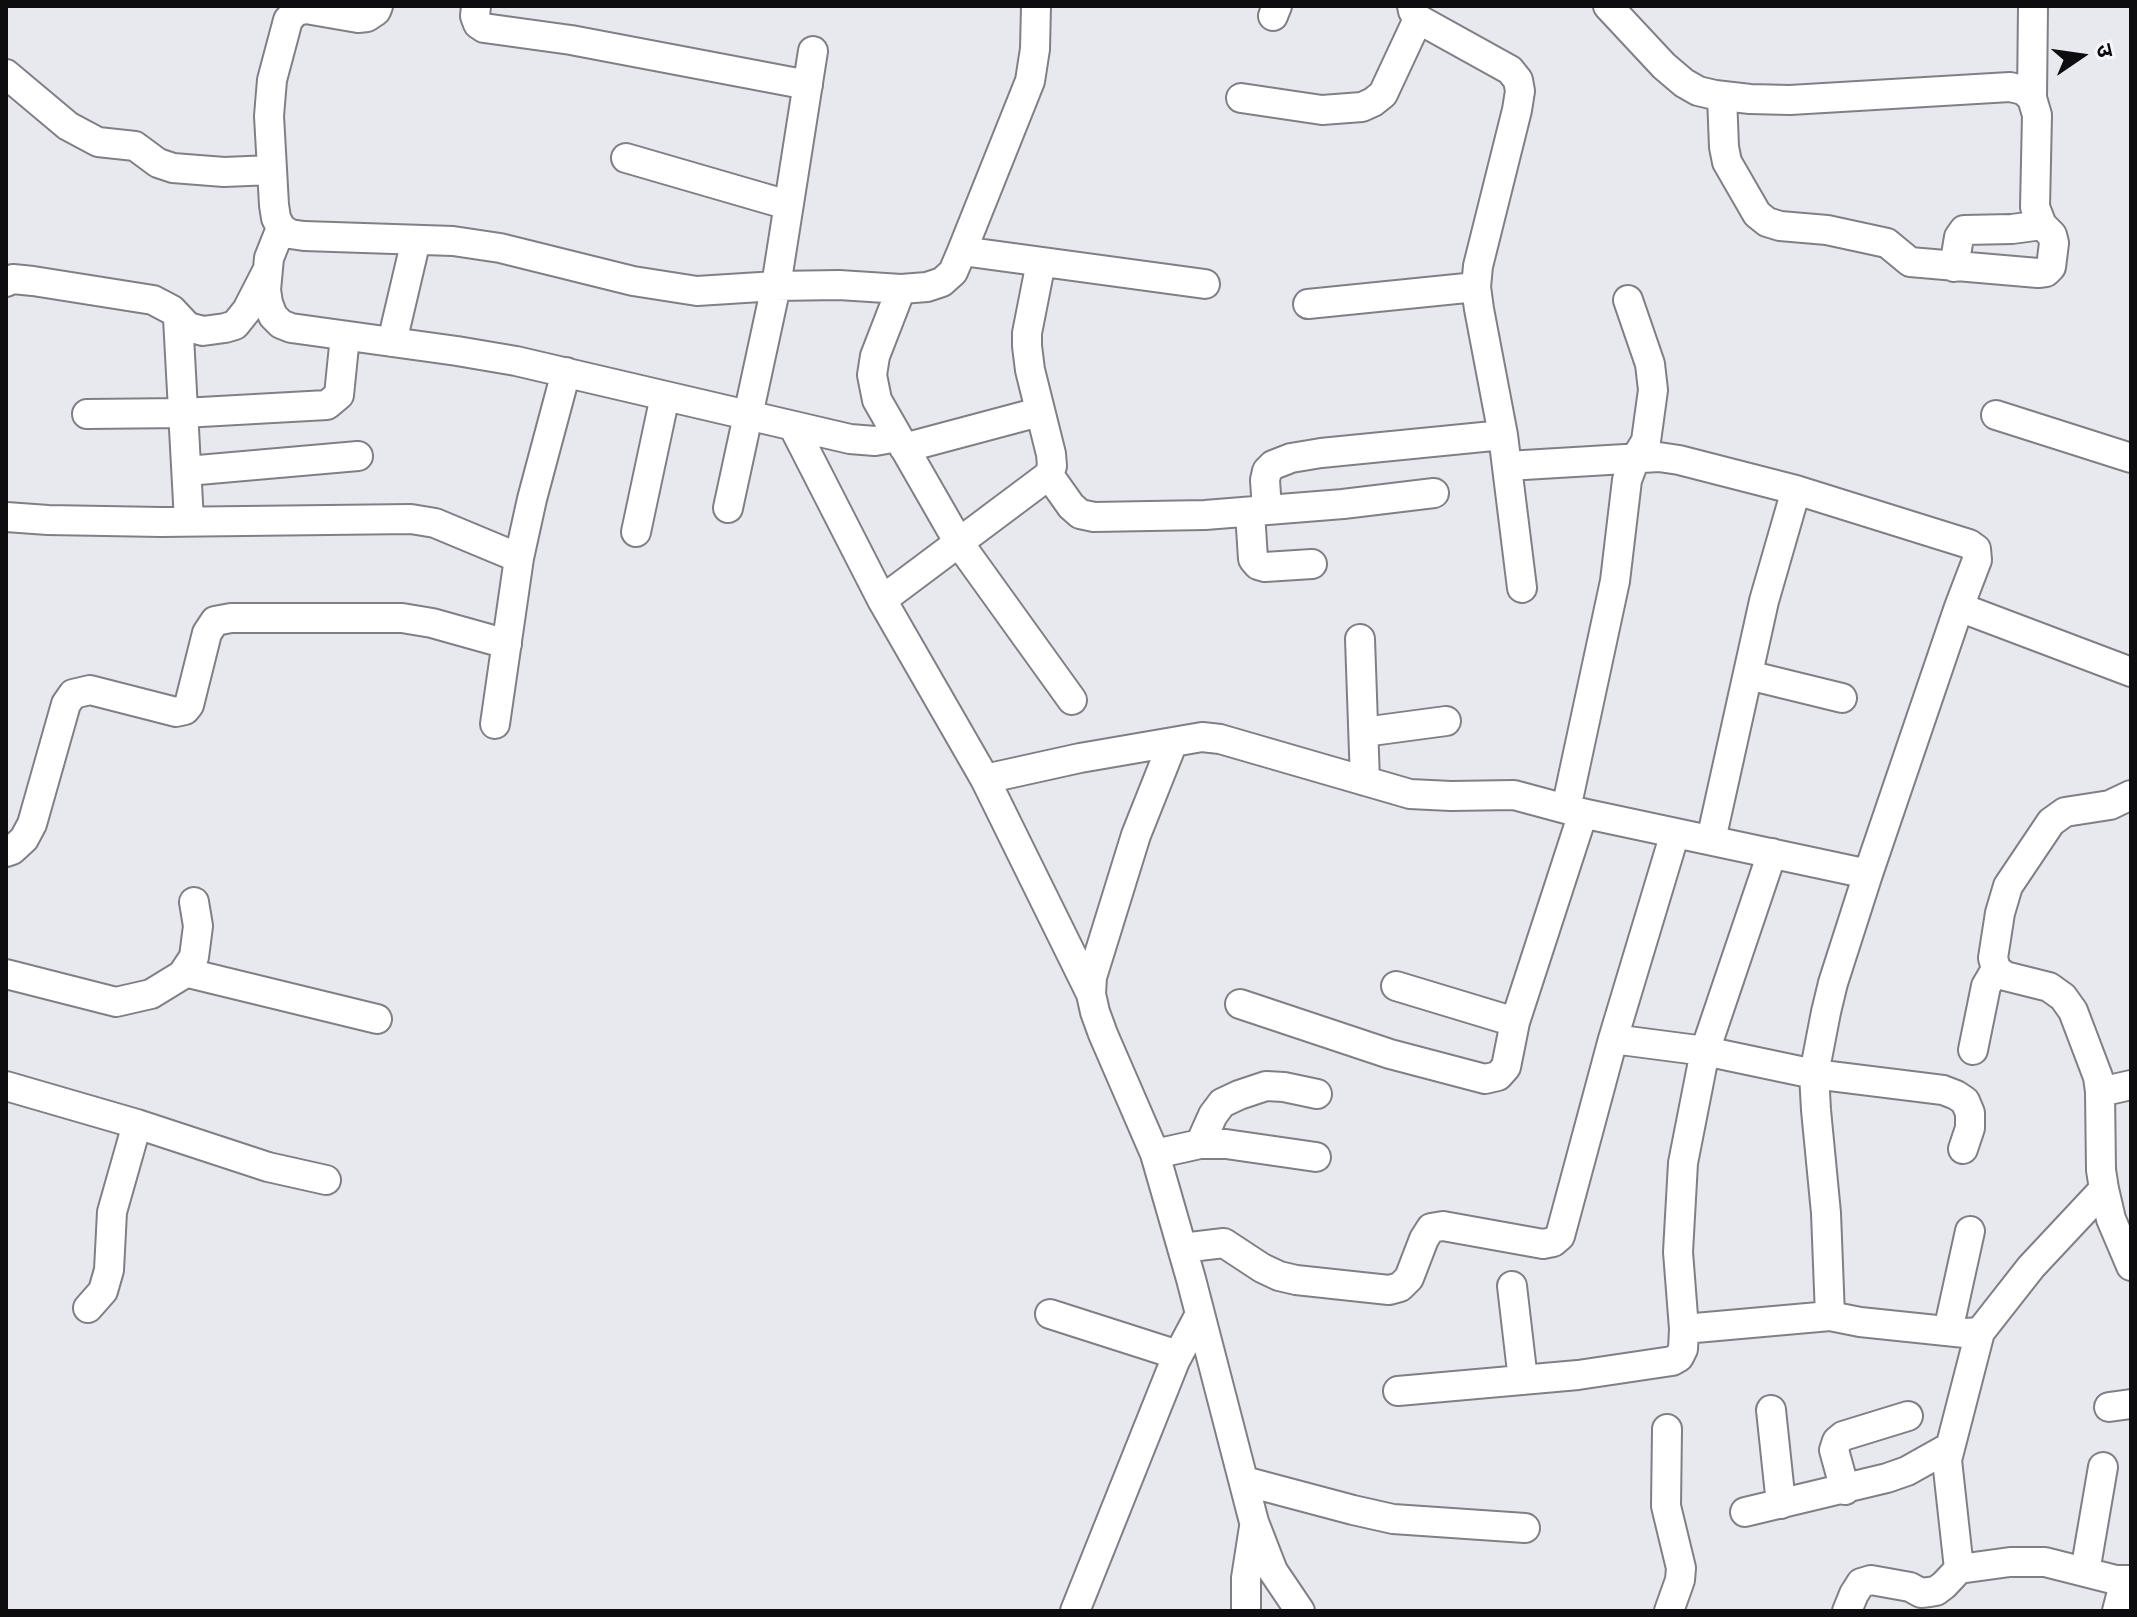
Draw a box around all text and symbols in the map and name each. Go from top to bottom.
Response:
north arrow [2041,16,2121,96]
text: उ [2090,41,2119,60]

